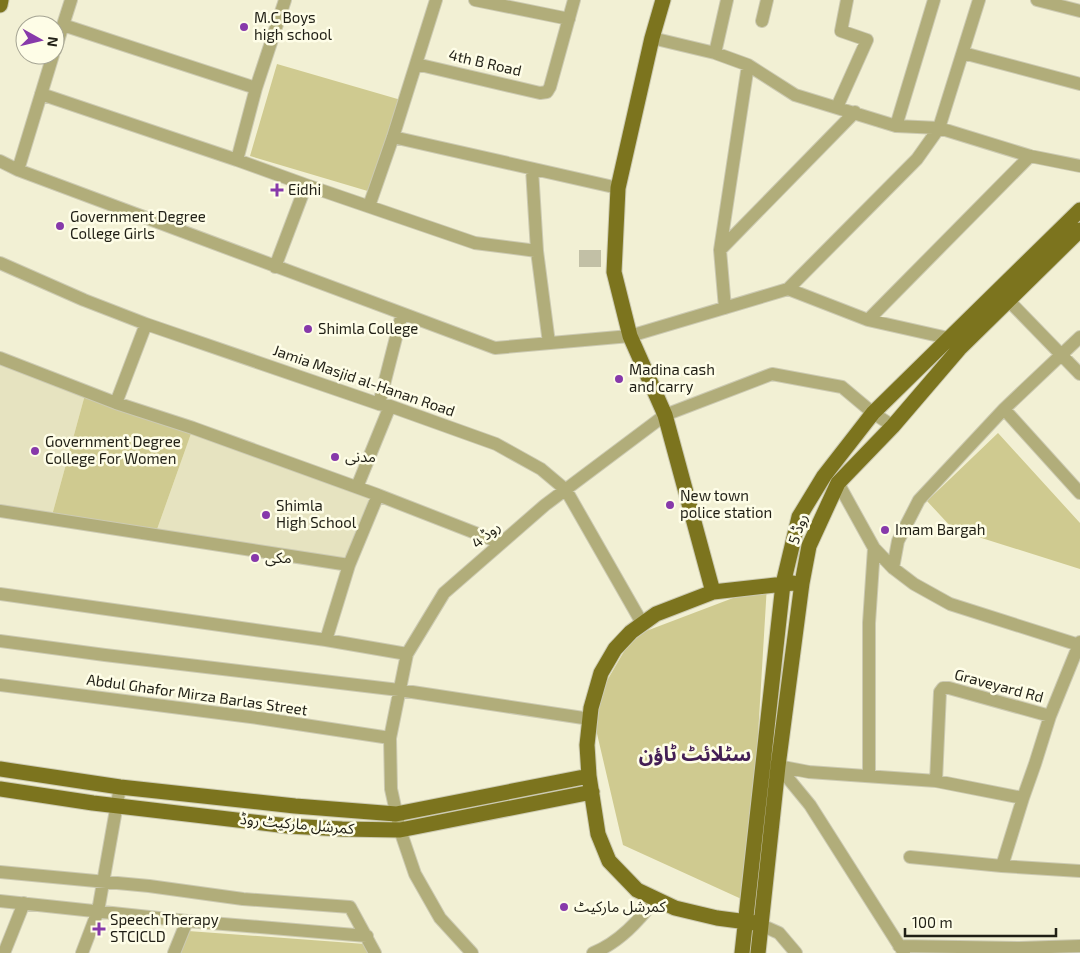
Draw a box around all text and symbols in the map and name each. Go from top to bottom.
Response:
place label: M.C Boys high school [254,8,333,43]
north arrow [15,15,65,65]
marker: M.C Boys high school [238,21,250,33]
text: N [44,36,62,48]
street label: 4th B Road [447,45,523,79]
place label: Eidhi [288,180,321,198]
marker: Eidhi [270,183,284,197]
place label: Government Degree College Girls [70,207,206,242]
marker: Government Degree College Girls [54,220,66,232]
place label: Shimla College [318,319,418,337]
marker: Shimla College [302,323,314,335]
street label: Jamia Masjid al-Hanan Road [271,340,458,421]
place label: Madina cash and carry [629,360,715,395]
marker: Madina cash and carry [613,373,625,385]
place label: Government Degree College For Women [45,432,181,467]
marker: Government Degree College For Women [29,445,41,457]
place label: مدنی [345,447,376,466]
marker: مدنی [329,451,341,463]
place label: New town police station [680,486,772,521]
place label: Shimla High School [276,496,357,531]
marker: New town police station [664,499,676,511]
marker: Shimla High School [260,509,272,521]
street label: روڈ 5 [784,511,811,546]
street label: روڈ 4 [467,517,504,552]
place label: Imam Bargah [895,520,986,538]
marker: Imam Bargah [879,524,891,536]
place label: مکی [265,548,292,567]
marker: مکی [249,552,261,564]
street label: Graveyard Rd [953,665,1046,706]
street label: Abdul Ghafor Mirza Barlas Street [85,670,309,718]
district label: سٹلائٹ ٹاؤن [639,741,751,766]
street label: کمرشل مارکیٹ روڈ [239,809,356,838]
place label: کمرشل مارکیٹ [574,897,667,916]
marker: کمرشل مارکیٹ [558,901,570,913]
scale bar [905,906,1056,938]
place label: Speech Therapy STCICLD [110,910,219,945]
text: 100 m [912,913,953,931]
marker: Speech Therapy STCICLD [92,922,106,936]

